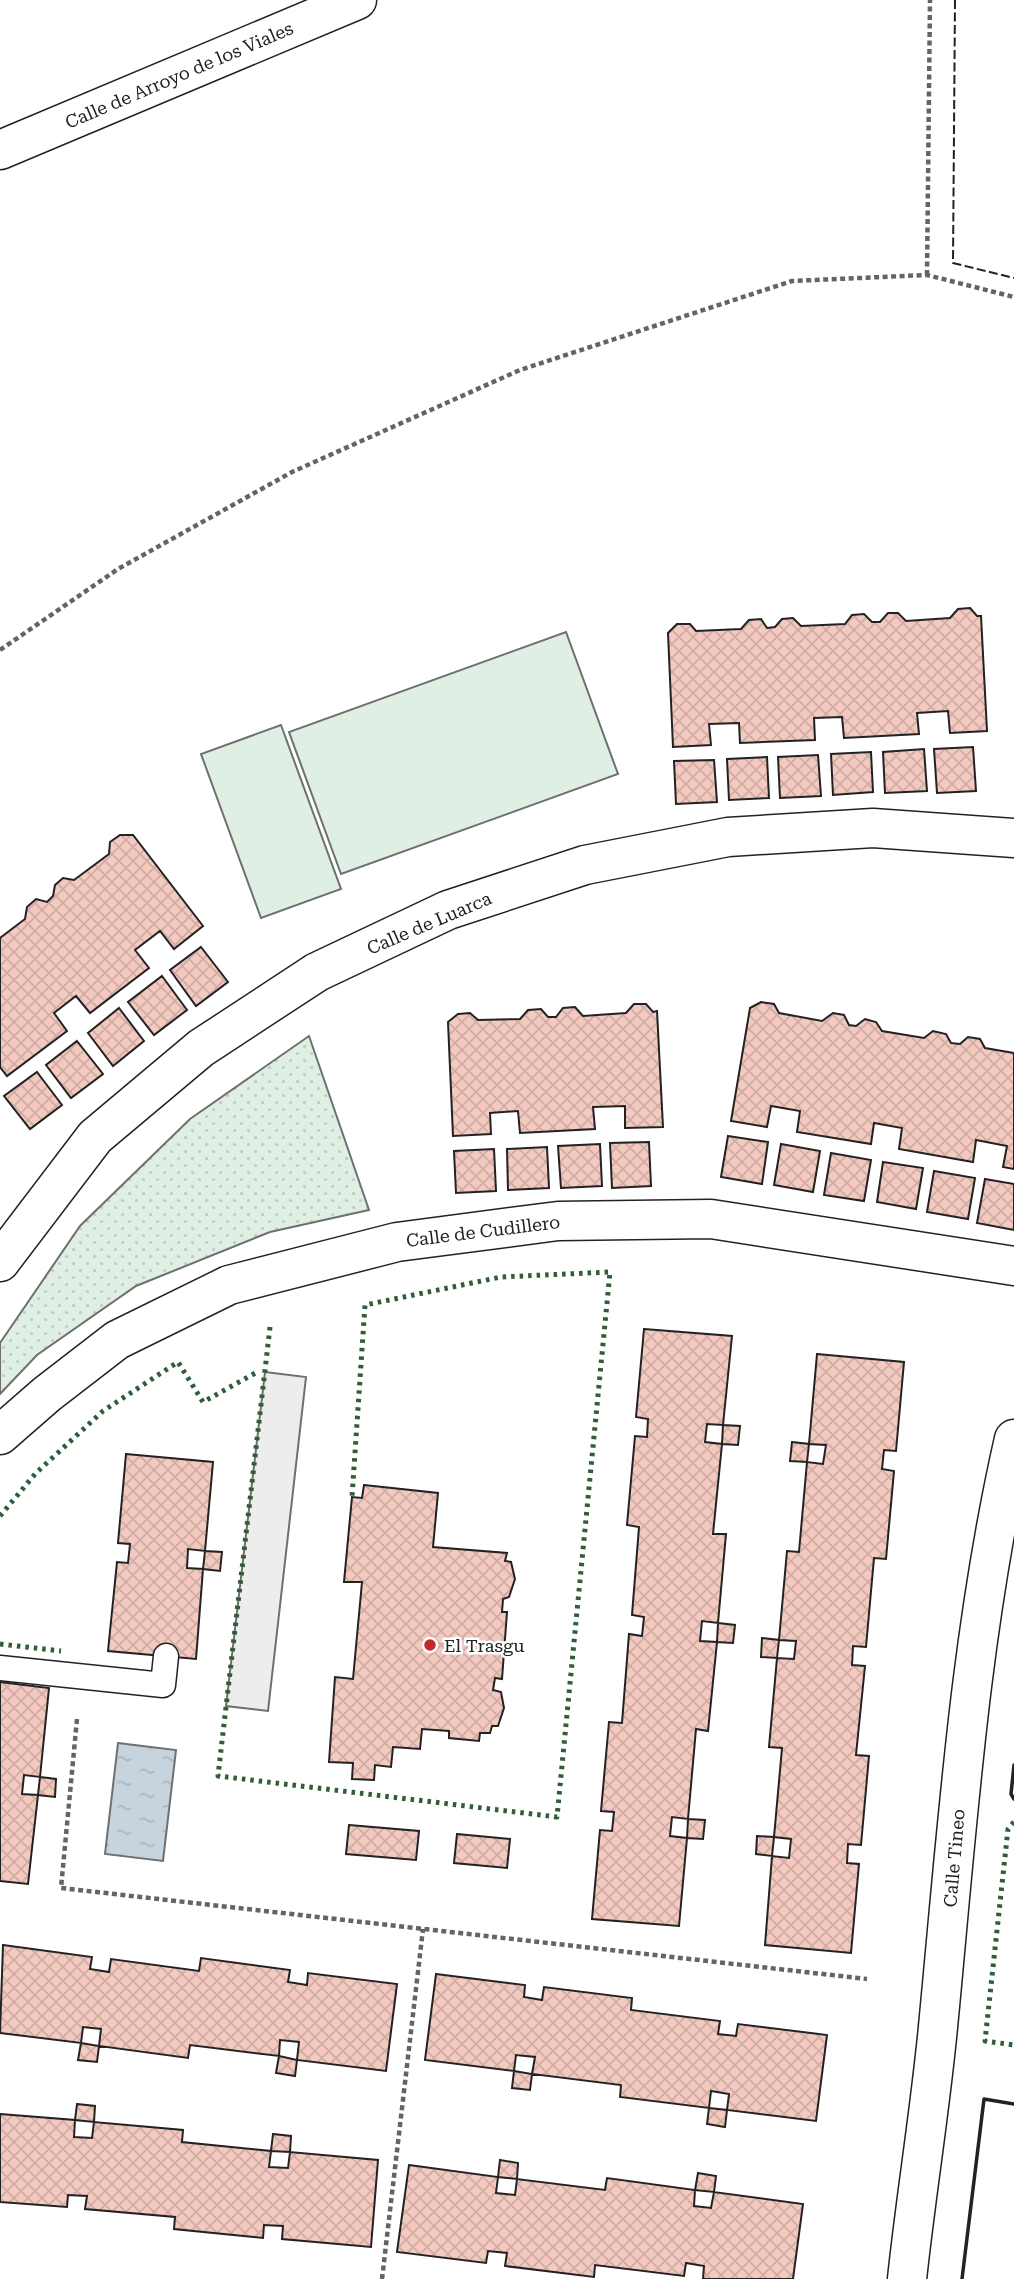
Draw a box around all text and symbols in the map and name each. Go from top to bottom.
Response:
street label: Calle de Arroyo de los Viales [62,17,296,133]
street label: Calle de Luarca [364,887,495,959]
street label: Calle de Cudillero [405,1211,561,1251]
place label: El Trasgu [444,1635,525,1656]
marker: El Trasgu [422,1637,438,1653]
street label: Calle Tineo [939,1808,969,1908]

